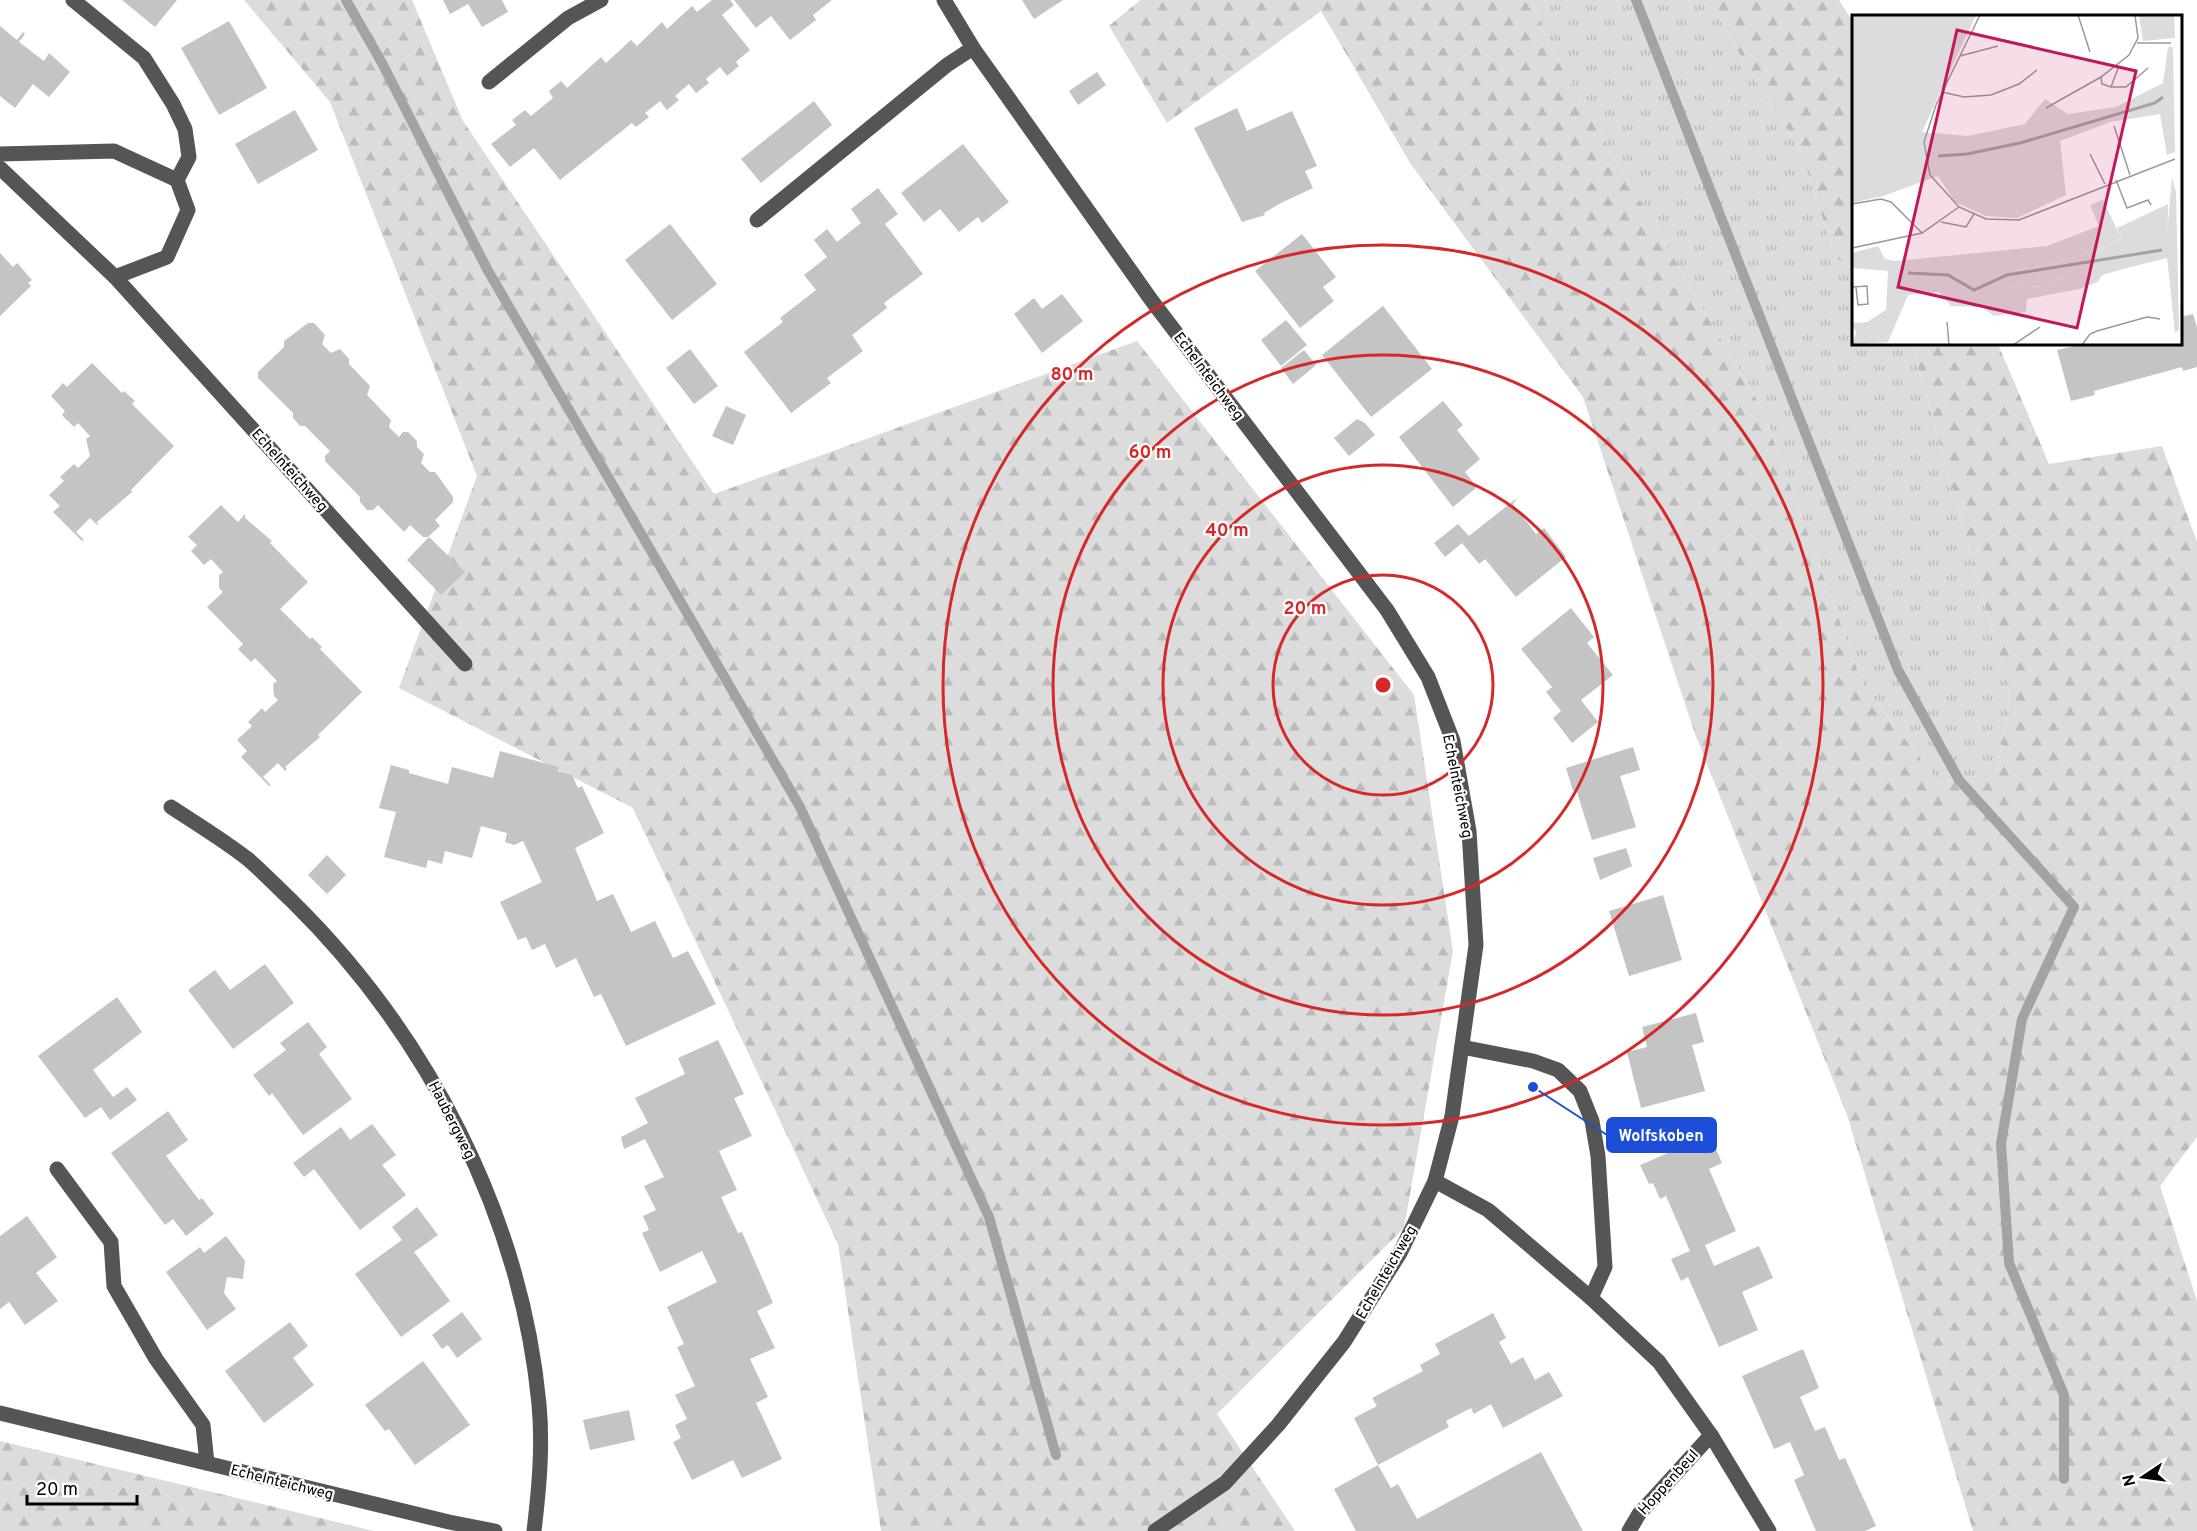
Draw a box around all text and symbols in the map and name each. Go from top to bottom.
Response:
inset map [1852,15,2182,345]
street label: Echelnteichweg [1168,329,1247,425]
text: 80 m [1050,364,1094,387]
street label: Echelnteichweg [247,425,331,517]
text: 60 m [1128,442,1172,465]
text: 40 m [1205,520,1249,543]
text: 20 m [1283,598,1327,621]
centre of rings [1373,675,1393,695]
street label: Echelnteichweg [1437,733,1476,840]
street label: Haubergweg [423,1079,478,1163]
callout: Wolfskoben [1607,1118,1716,1152]
text: Wolfskoben [1618,1127,1704,1147]
street label: Echelnteichweg [1353,1222,1422,1323]
street label: Hoppenbeul [1635,1446,1704,1520]
north arrow [2113,1447,2173,1507]
street label: Echelnteichweg [228,1461,335,1505]
scale bar [27,1468,136,1506]
text: N [2119,1472,2141,1488]
text: 20 m [36,1479,78,1502]

